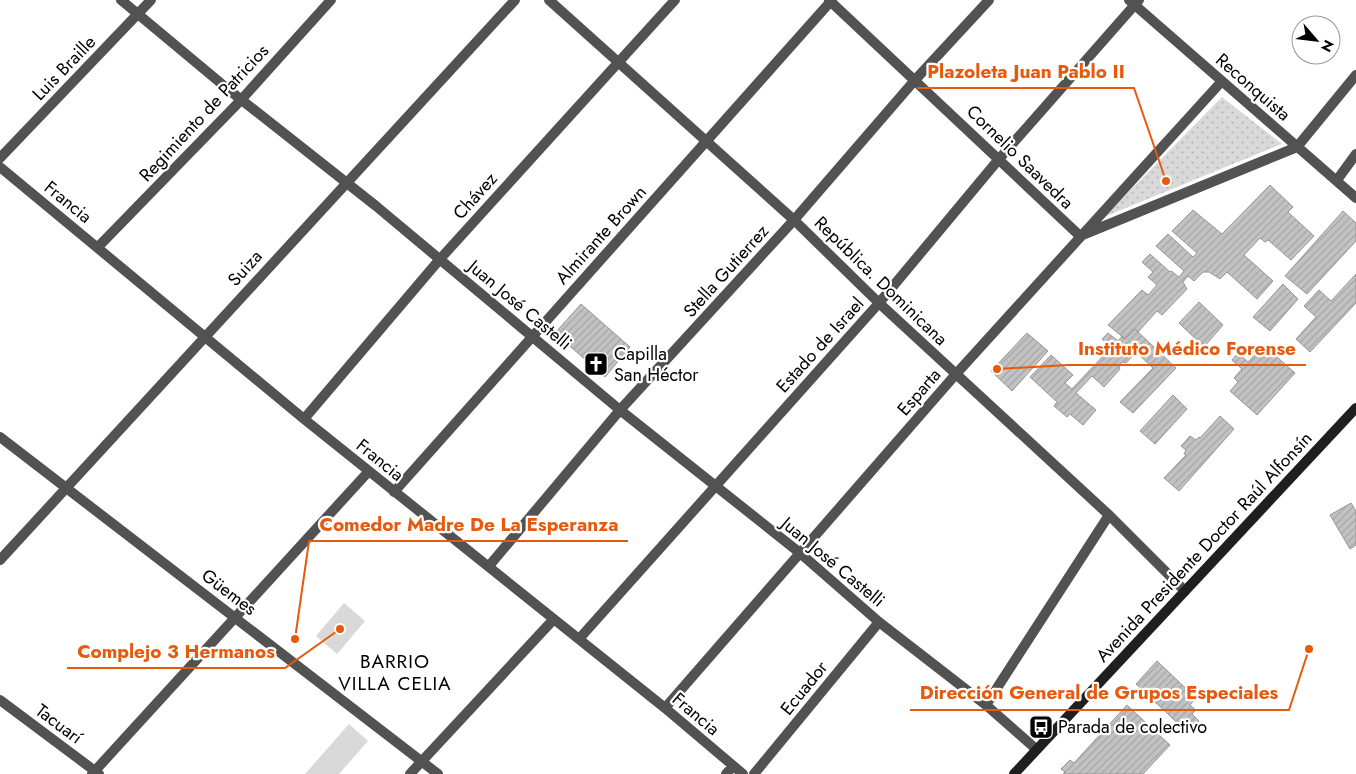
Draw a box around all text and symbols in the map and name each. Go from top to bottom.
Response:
north arrow [1291,15,1341,65]
street label: Luis Braille [26,30,102,106]
text: N [1316,36,1339,56]
street label: Regimiento de Patricios [133,38,275,188]
street label: Reconquista [1210,47,1296,127]
callout: Plazoleta Juan Pablo II [917,54,1134,88]
text: Plazoleta Juan Pablo II [927,58,1125,85]
street label: Cornelio Saavedra [961,99,1079,215]
street label: Chávez [447,166,504,225]
street label: Francia [38,175,98,229]
street label: Almirante Brown [549,180,653,290]
street label: República. Dominicana [808,210,954,352]
street label: Stella Gutierrez [677,218,775,323]
street label: Suiza [222,244,268,292]
street label: Juan José Castelli [461,253,577,356]
street label: Estado de Israel [770,292,870,398]
callout: Instituto Médico Forense [1068,331,1306,365]
text: Instituto Médico Forense [1078,335,1296,362]
place label: Capilla San Héctor [614,341,699,388]
church icon: Capilla San Héctor [583,351,609,377]
street label: Esparta [891,363,947,421]
street label: Avenida Presidente Doctor Raúl Alfonsín [1090,426,1318,668]
street label: Francia [350,433,410,487]
callout: Comedor Madre De La Esperanza [309,507,628,541]
street label: Juan José Castelli [774,510,890,613]
text: Comedor Madre De La Esperanza [320,511,618,538]
street label: Güemes [196,563,262,621]
callout: Complejo 3 Hermanos [67,634,285,668]
text: Complejo 3 Hermanos [77,638,275,665]
district label: BARRIO VILLA CELIA [338,648,452,697]
street label: Ecuador [774,655,834,721]
callout: Dirección General de Grupos Especiales [910,676,1289,710]
text: Dirección General de Grupos Especiales [920,679,1279,706]
street label: Francia [667,686,725,742]
street label: Tacuarí [30,698,89,751]
bus stop icon: Parada de colectivo [1028,714,1054,740]
place label: Parada de colectivo [1058,714,1207,740]

